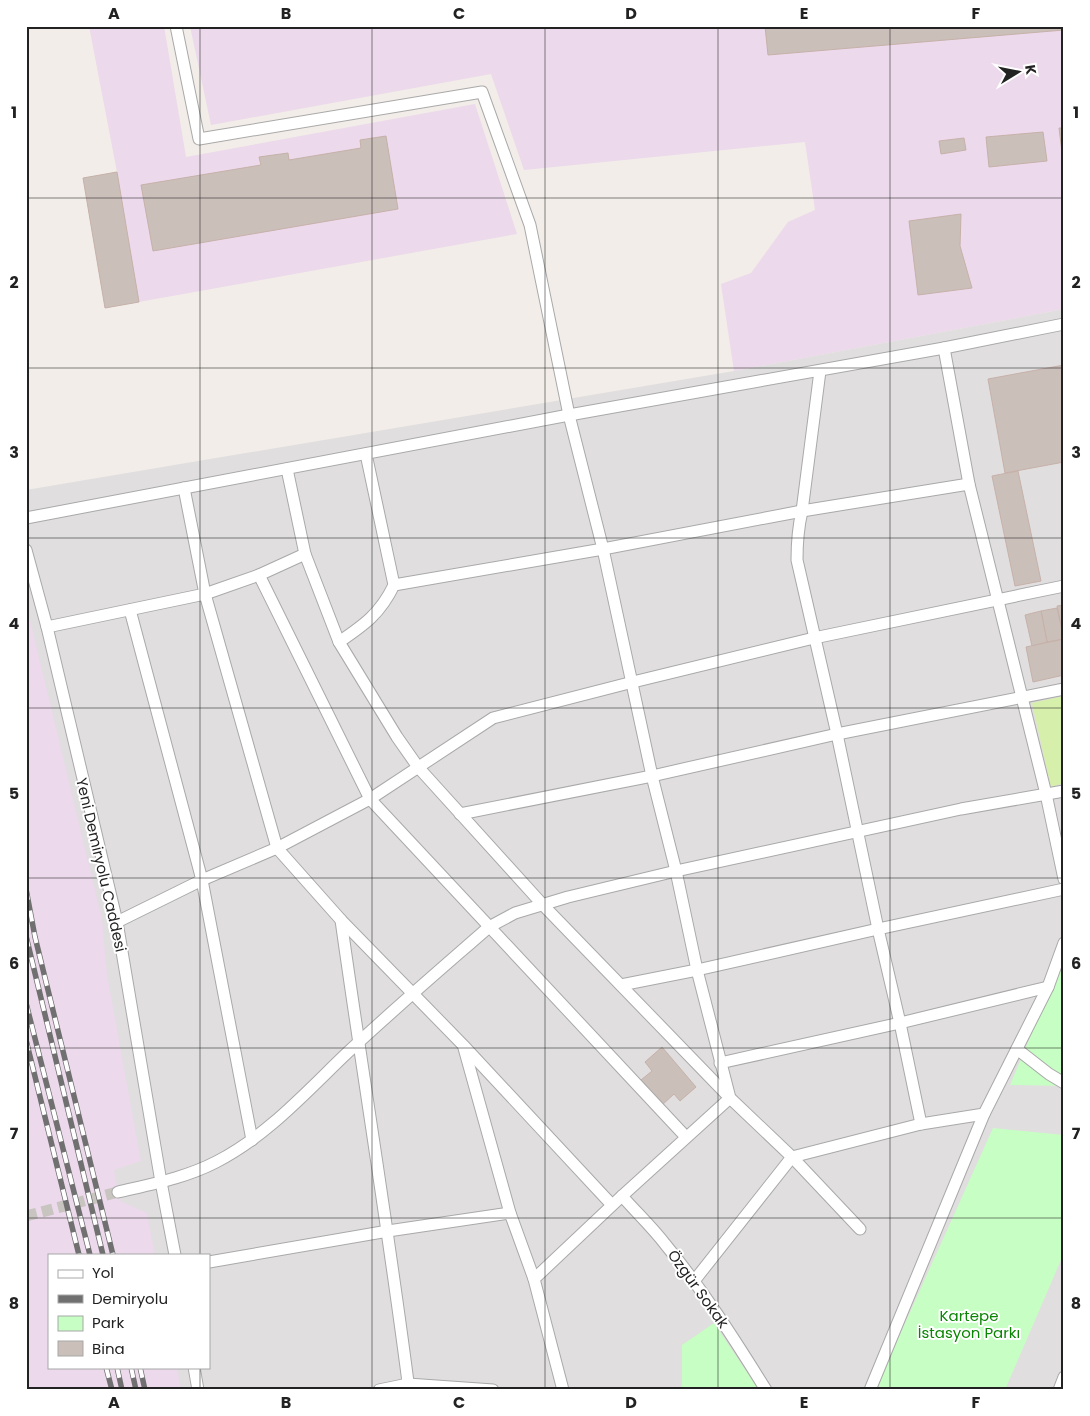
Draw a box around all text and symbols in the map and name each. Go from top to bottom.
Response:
text: A [108,2,120,25]
text: B [281,2,291,25]
text: C [453,2,465,25]
text: D [625,2,637,25]
text: E [800,2,808,25]
text: F [972,2,981,25]
north arrow [992,48,1042,98]
text: K [1020,63,1042,77]
text: 1 [11,101,17,124]
text: 1 [1073,101,1079,124]
text: 2 [9,271,19,294]
text: 2 [1071,271,1081,294]
text: 3 [9,441,19,464]
text: 3 [1071,441,1081,464]
text: 4 [9,612,20,635]
text: 4 [1071,612,1082,635]
street label: Yeni Demiryolu Caddesi [71,776,132,954]
text: 5 [9,782,19,805]
text: 5 [1071,782,1081,805]
text: 6 [9,952,19,975]
text: 6 [1071,952,1081,975]
text: 7 [10,1122,19,1145]
text: 7 [1072,1122,1081,1145]
street label: Özgür Sokak [663,1245,734,1332]
legend [48,1254,210,1368]
text: Yol [92,1262,114,1283]
text: Demiryolu [92,1288,168,1309]
text: 8 [9,1292,19,1315]
text: 8 [1071,1292,1081,1315]
park label: Kartepe İstasyon Parkı [918,1305,1020,1343]
text: Park [92,1312,124,1333]
text: Bina [92,1338,125,1359]
text: A [108,1391,120,1414]
text: B [281,1391,291,1414]
text: C [453,1391,465,1414]
text: D [625,1391,637,1414]
text: E [800,1391,808,1414]
text: F [972,1391,981,1414]

